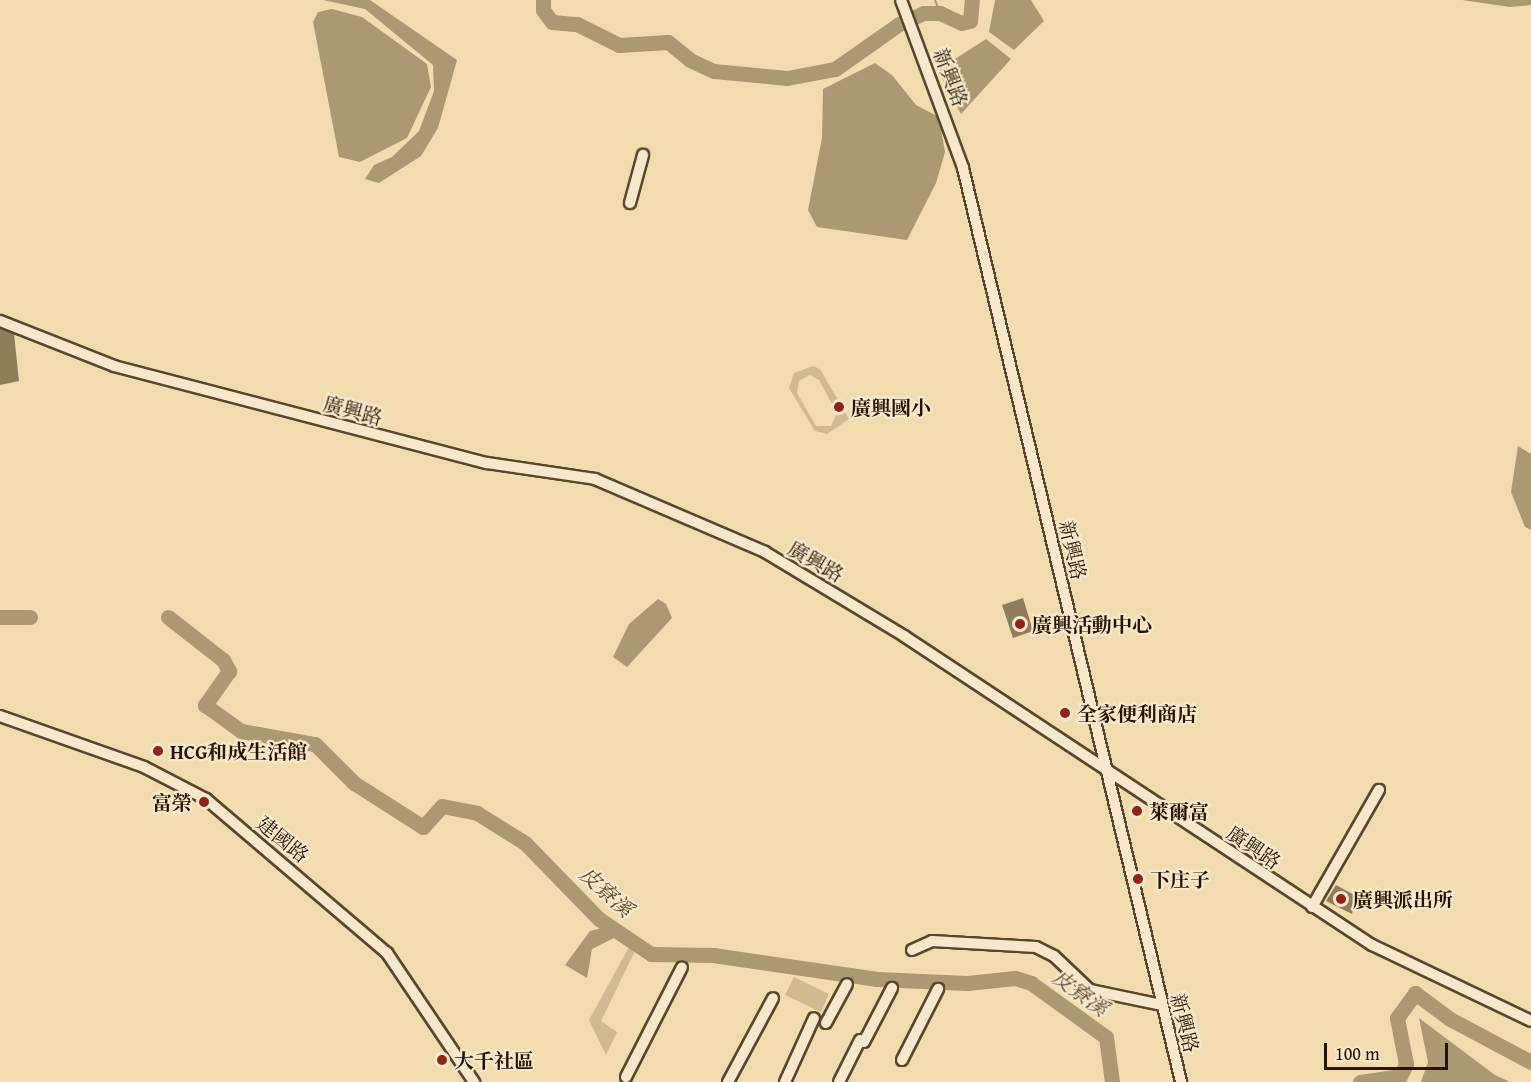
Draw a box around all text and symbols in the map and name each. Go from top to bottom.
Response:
street label: 新興路 [929,45,973,109]
street label: 廣興路 [321,391,385,429]
place label: 廣興國小 [851,395,931,419]
marker: 廣興國小 [832,400,846,414]
street label: 新興路 [1055,518,1091,582]
street label: 廣興路 [784,536,848,586]
place label: 廣興活動中心 [1032,612,1152,636]
marker: 廣興活動中心 [1013,617,1027,631]
place label: 全家便利商店 [1077,701,1197,725]
marker: 全家便利商店 [1058,706,1072,720]
place label: HCG和成生活館 [170,739,307,763]
marker: HCG和成生活館 [151,744,165,758]
place label: 富榮 [152,790,192,814]
marker: 富榮 [197,795,211,809]
place label: 萊爾富 [1149,799,1209,823]
marker: 萊爾富 [1130,804,1144,818]
street label: 建國路 [252,811,314,867]
street label: 廣興路 [1222,820,1286,874]
water label: 皮寮溪 [574,862,638,922]
place label: 下庄子 [1150,867,1210,891]
marker: 下庄子 [1131,872,1145,886]
place label: 廣興派出所 [1353,887,1453,911]
marker: 廣興派出所 [1334,892,1348,906]
water label: 皮寮溪 [1047,964,1113,1022]
street label: 新興路 [1166,991,1204,1055]
scale bar [1327,1031,1452,1069]
text: 100 m [1335,1040,1380,1067]
place label: 大千社區 [454,1048,534,1072]
marker: 大千社區 [435,1053,449,1067]

